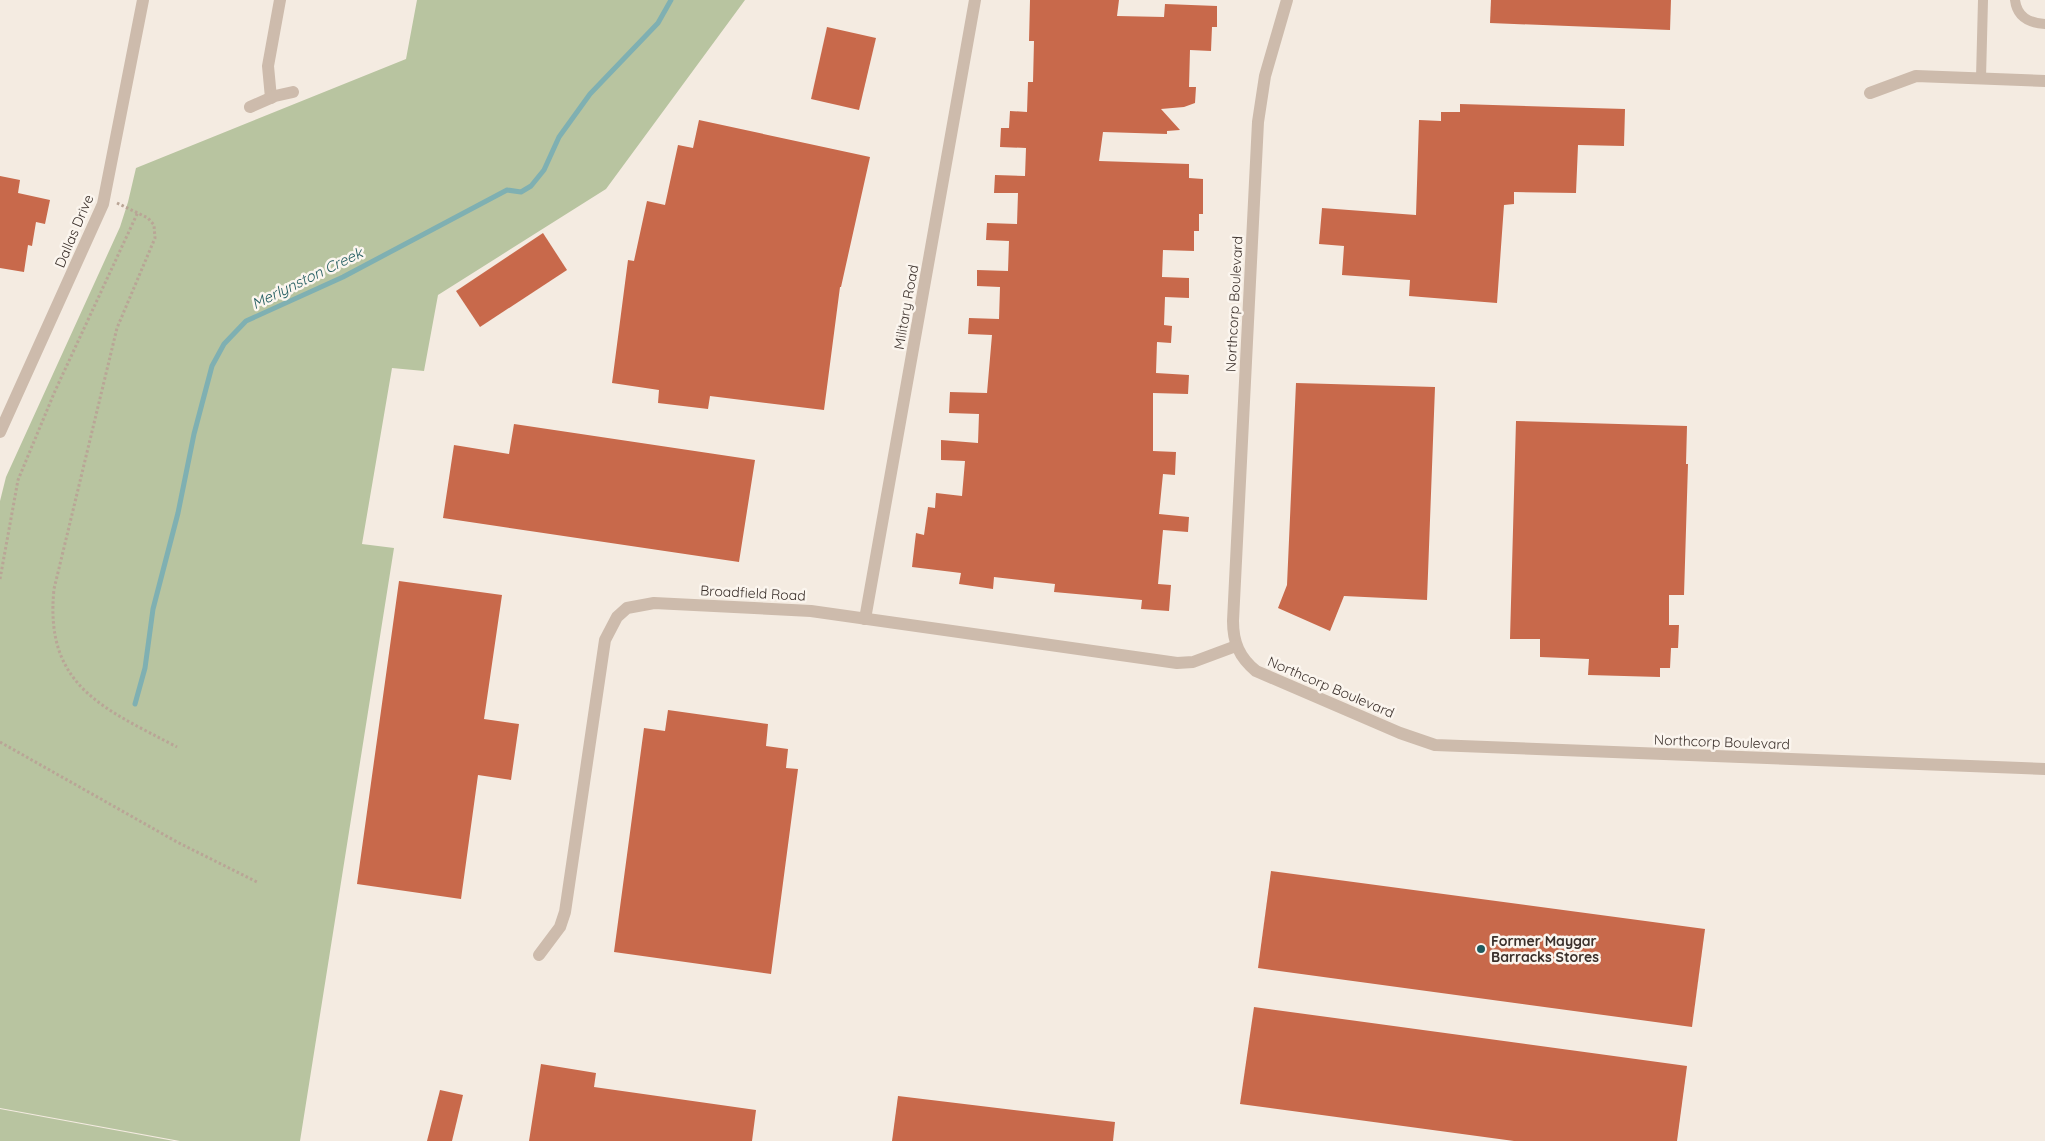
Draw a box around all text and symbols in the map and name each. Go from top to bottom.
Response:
street label: Dallas Drive [51,192,97,270]
street label: Northcorp Boulevard [1221,236,1247,372]
water label: Merlynston Creek [248,242,367,313]
street label: Military Road [890,263,922,351]
street label: Broadfield Road [700,581,806,605]
street label: Northcorp Boulevard [1265,652,1397,722]
street label: Northcorp Boulevard [1654,731,1790,753]
place label: Former Maygar Barracks Stores [1491,932,1599,966]
marker: Former Maygar Barracks Stores [1475,943,1487,955]

